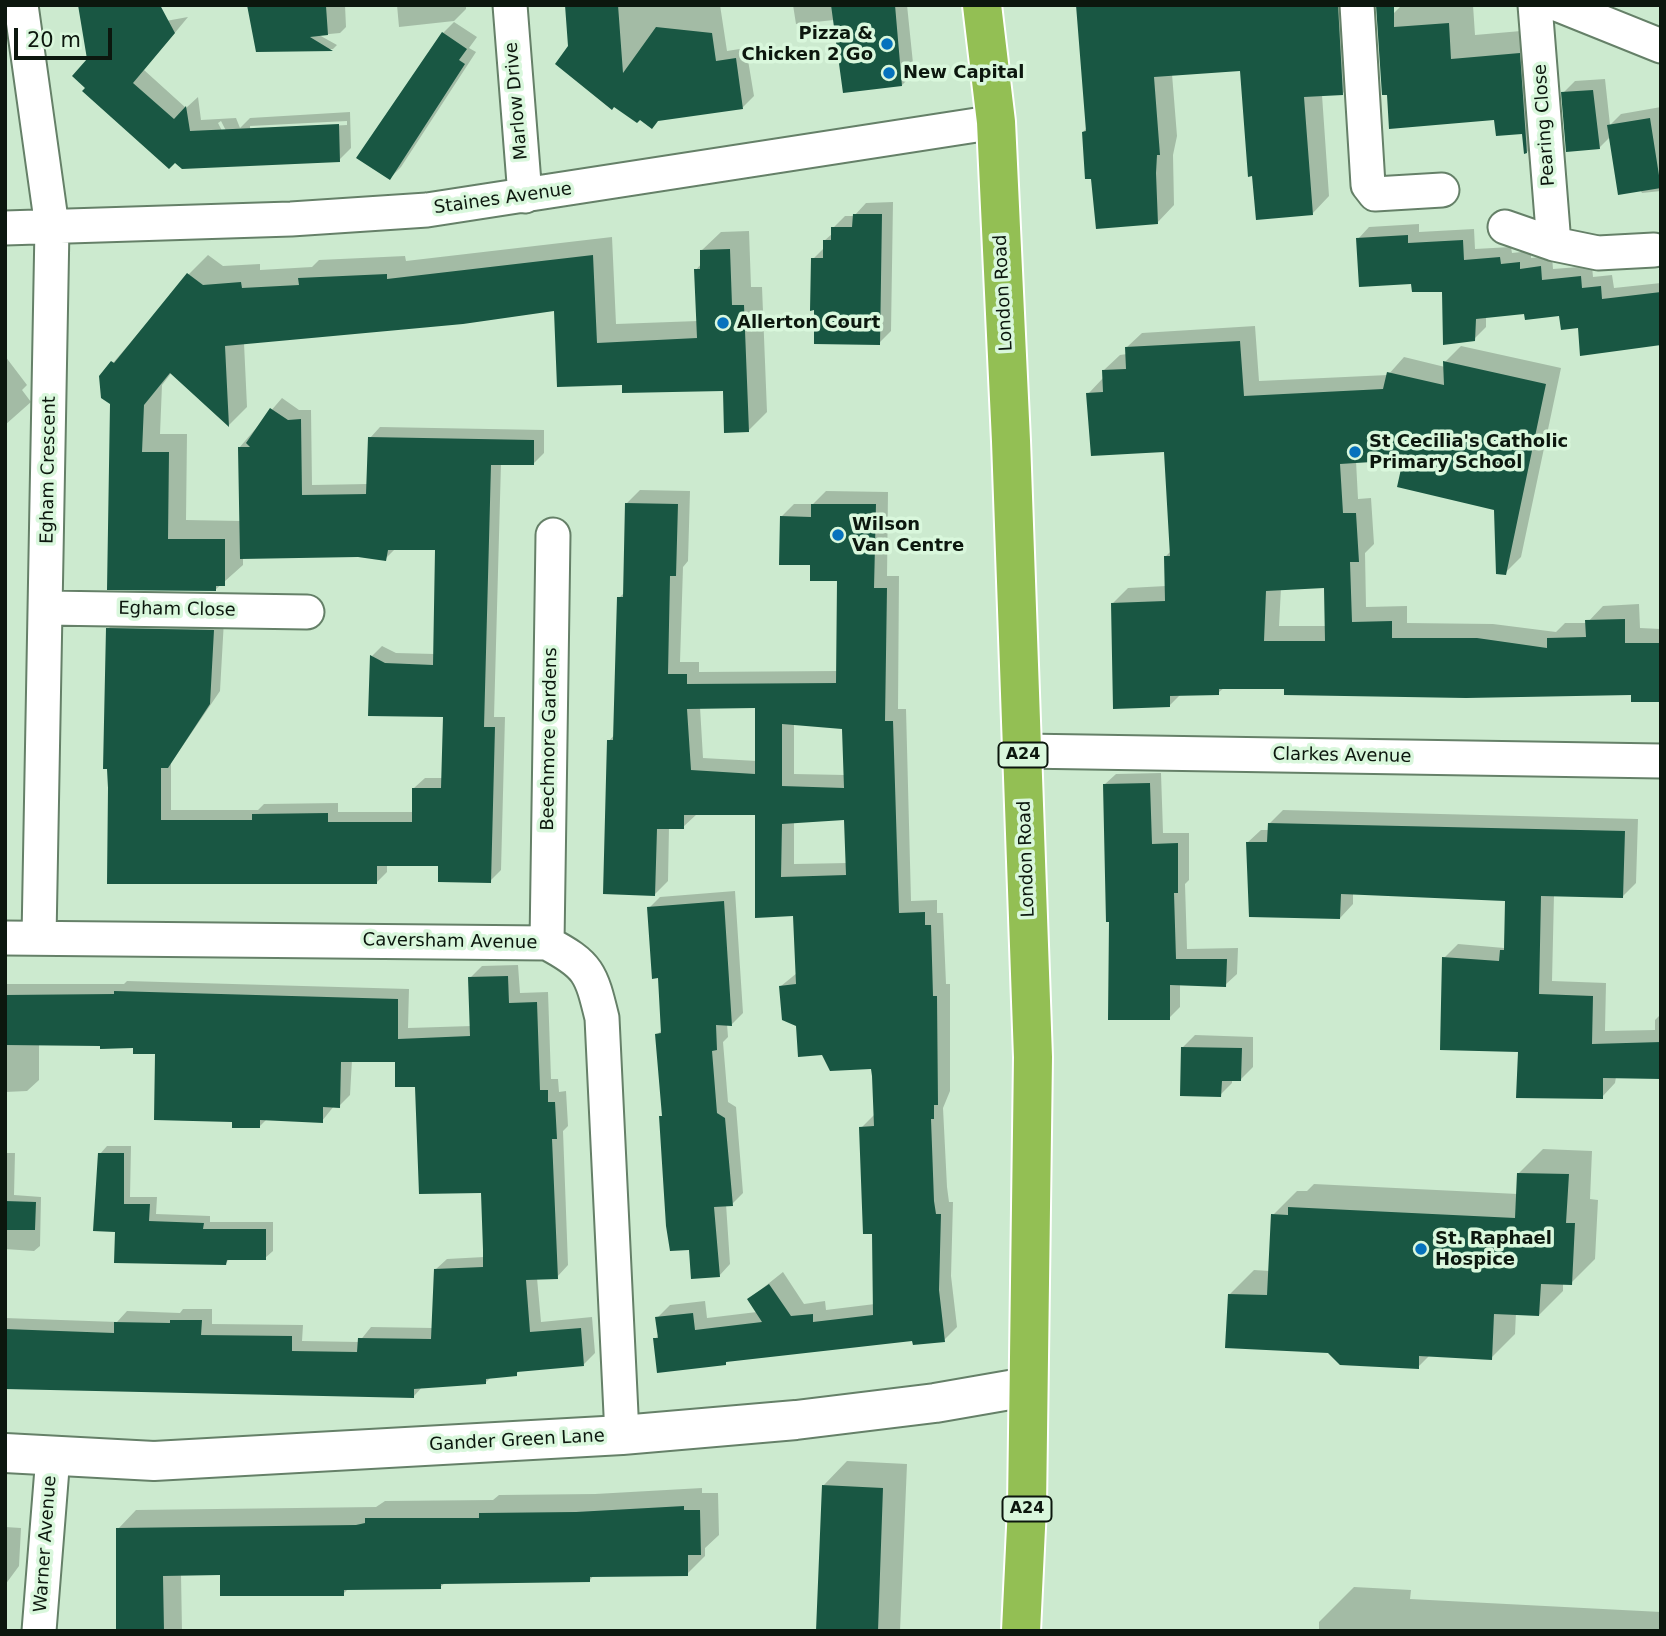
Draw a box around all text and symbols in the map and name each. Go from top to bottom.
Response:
scale bar [18,14,116,58]
place label: Pizza & Chicken 2 Go [741,23,873,66]
text: 20 m [27,28,81,52]
marker: Pizza & Chicken 2 Go [879,36,895,52]
street label: Marlow Drive [501,41,533,161]
place label: New Capital [903,62,1024,84]
street label: Pearing Close [1530,63,1560,187]
marker: New Capital [881,65,897,81]
street label: Staines Avenue [433,179,573,219]
street label: London Road [990,234,1018,352]
place label: Allerton Court [737,312,880,334]
marker: Allerton Court [715,315,731,331]
street label: Egham Crescent [37,396,61,544]
place label: St Cecilia's Catholic Primary School [1369,431,1568,474]
marker: St Cecilia's Catholic Primary School [1347,444,1363,460]
place label: Wilson Van Centre [852,514,964,556]
marker: Wilson Van Centre [830,527,846,543]
street label: Egham Close [118,598,236,622]
street label: Beechmore Gardens [538,647,562,831]
road number: A24 [998,742,1048,768]
street label: Clarkes Avenue [1272,744,1412,768]
street label: London Road [1014,800,1040,918]
street label: Caversham Avenue [362,930,538,954]
place label: St. Raphael Hospice [1435,1228,1552,1270]
marker: St. Raphael Hospice [1413,1241,1429,1257]
street label: Gander Green Lane [429,1426,605,1456]
street label: Warner Avenue [30,1475,62,1613]
road number: A24 [1002,1497,1052,1522]

